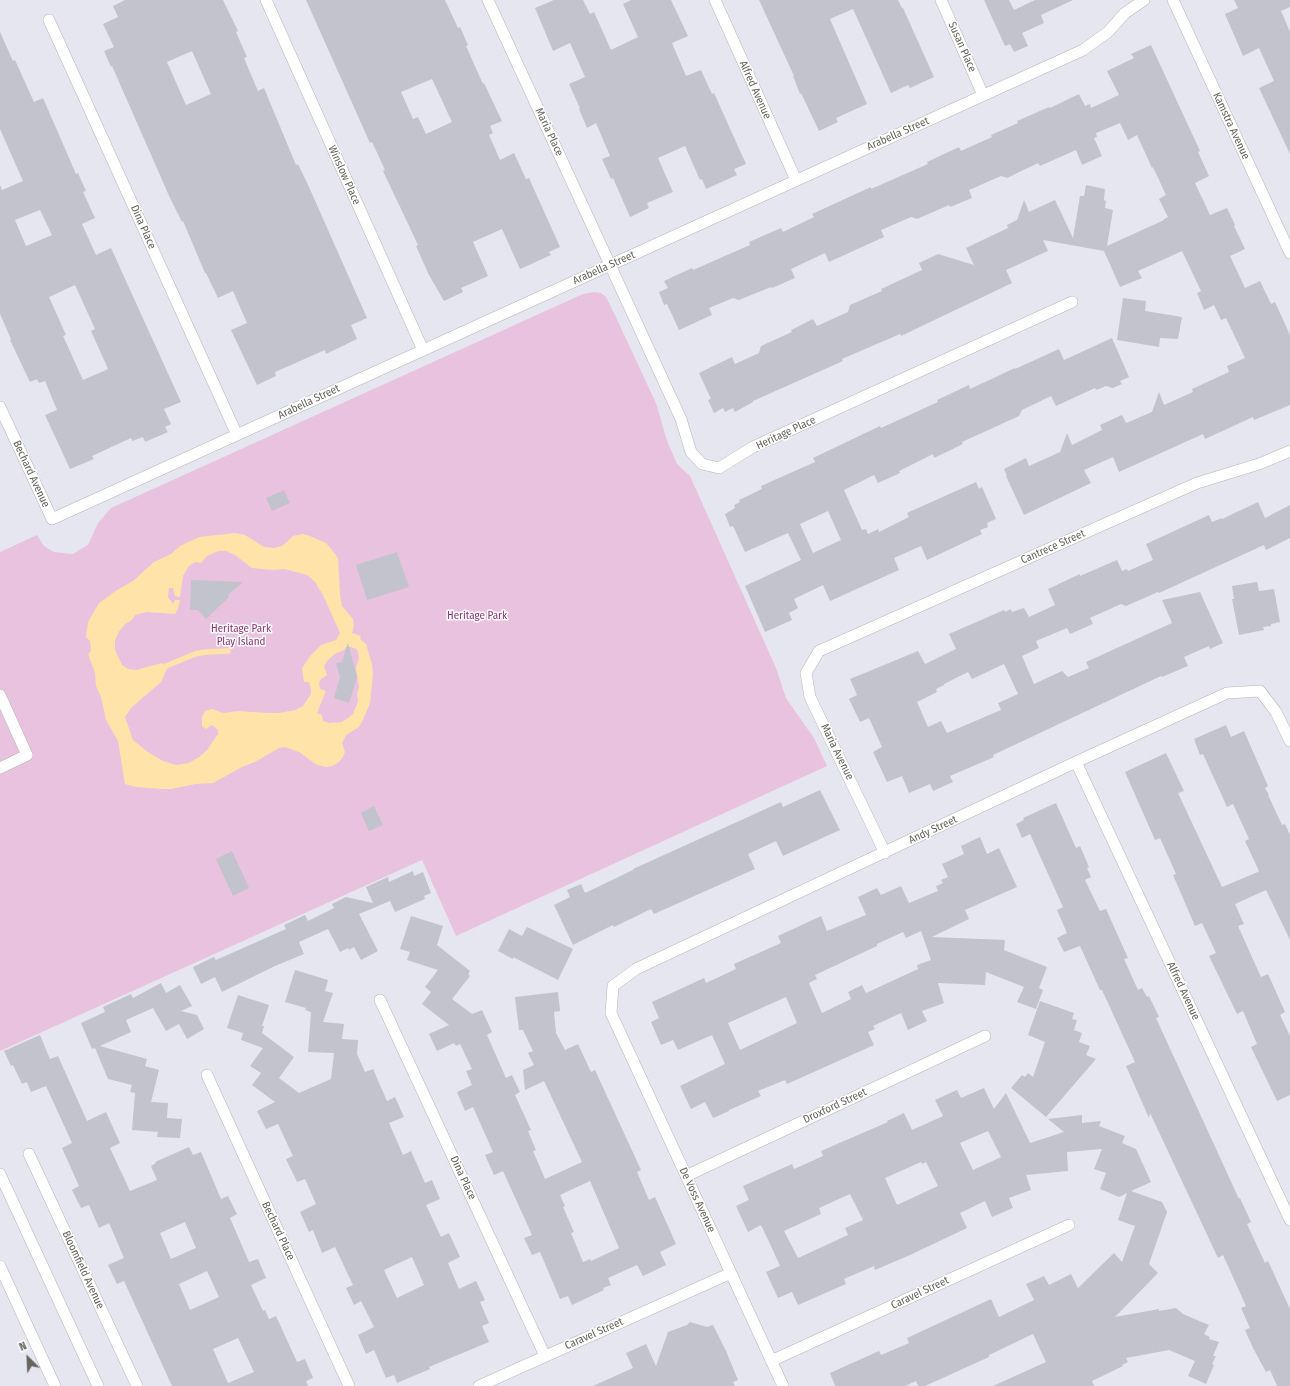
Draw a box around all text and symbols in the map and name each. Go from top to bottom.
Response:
street label: Susan Place [945,20,979,74]
street label: Alfred Avenue [736,59,774,121]
street label: Kamstra Avenue [1210,90,1252,162]
street label: Maria Place [532,106,566,158]
street label: Arabella Street [865,114,931,154]
street label: Winslow Place [325,143,363,207]
street label: Dina Place [127,203,159,251]
street label: Arabella Street [571,248,637,288]
street label: Arabella Street [276,382,342,422]
street label: Heritage Place [754,413,818,453]
street label: Bechard Avenue [10,438,52,510]
street label: Cantrece Street [1019,527,1087,567]
park label: Heritage Park [447,609,507,623]
park label: Heritage Park Play Island [211,622,271,648]
street label: Maria Avenue [818,722,856,782]
street label: Andy Street [907,813,959,847]
street label: Alfred Avenue [1164,960,1202,1022]
street label: Droxford Street [801,1086,869,1126]
street label: Dina Place [447,1154,479,1202]
street label: De Voss Avenue [676,1165,718,1235]
street label: Bechard Place [259,1200,297,1262]
street label: Bloomfield Avenue [59,1229,107,1311]
street label: Caravel Street [889,1274,951,1312]
street label: Caravel Street [563,1315,625,1353]
north arrow [8,1338,48,1378]
text: N [17,1339,29,1354]

